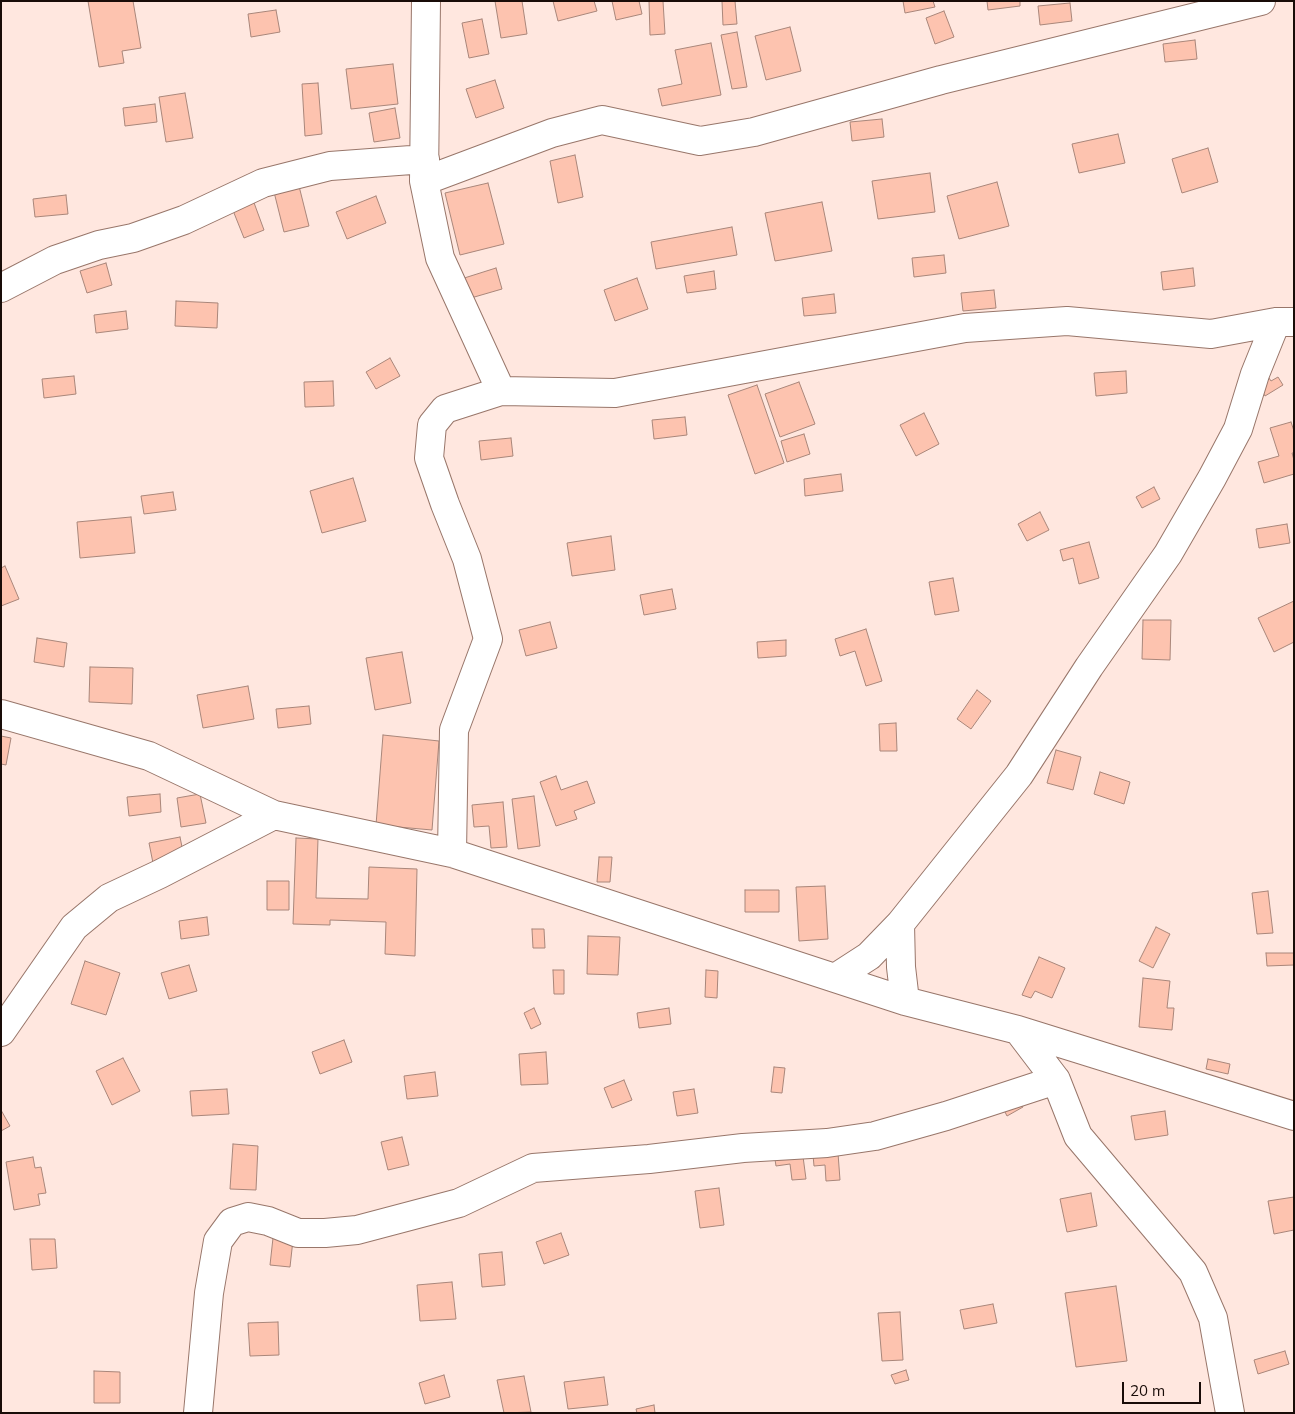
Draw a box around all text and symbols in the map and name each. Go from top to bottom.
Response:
scale bar [1125,1372,1204,1404]
text: 20 m [1130,1381,1165,1400]

